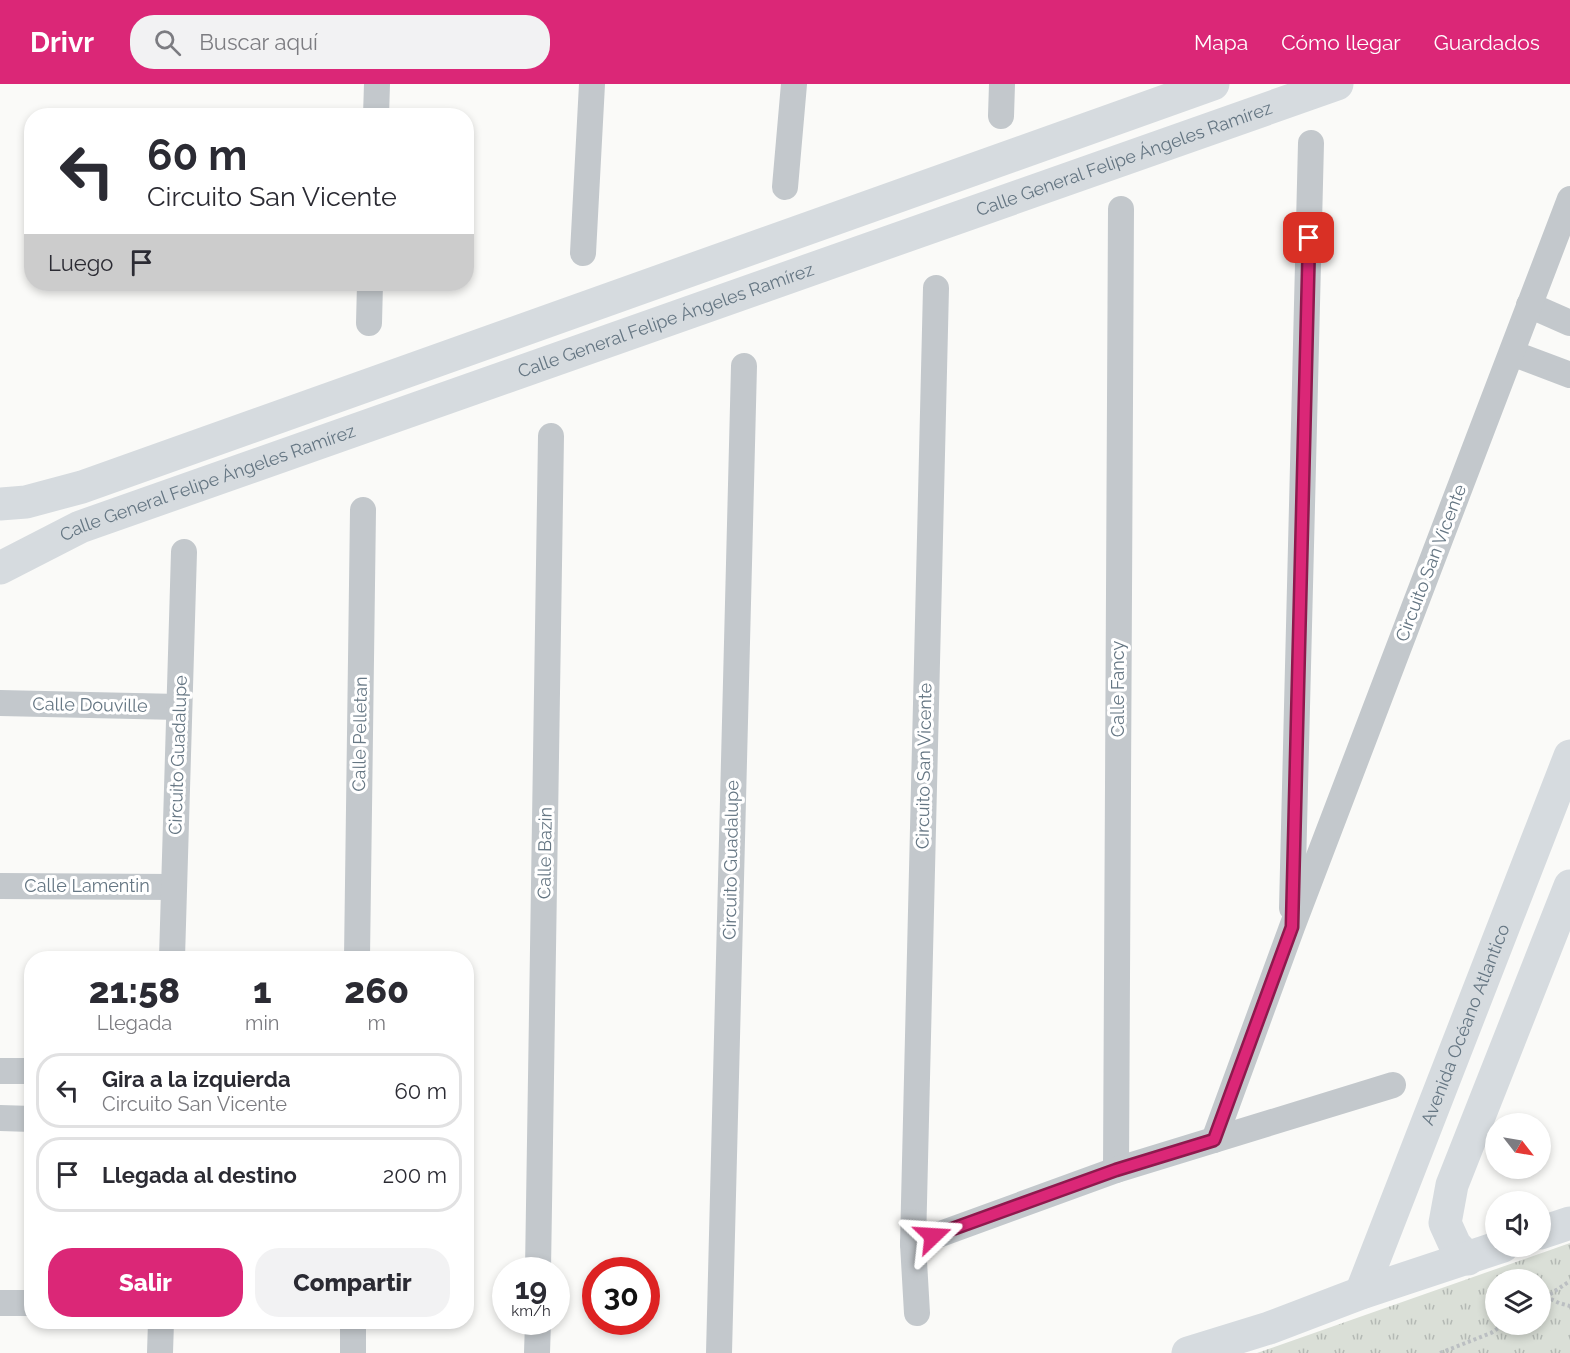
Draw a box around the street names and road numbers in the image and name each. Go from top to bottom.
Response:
street label: Calle General Felipe Ángeles Ramírez [973,97,1275,220]
street label: Calle General Felipe Ángeles Ramírez [515,258,817,382]
street label: Calle General Felipe Ángeles Ramírez [56,420,358,546]
street label: Circuito San Vicente [1391,481,1470,644]
street label: Calle Fancy [1107,641,1128,737]
street label: Circuito Guadalupe [164,674,191,835]
street label: Calle Pelletan [348,676,371,792]
street label: Circuito San Vicente [912,682,935,849]
street label: Calle Douville [32,693,148,716]
street label: Circuito Guadalupe [719,780,742,940]
street label: Calle Bazin [533,807,556,899]
street label: Calle Lamentin [24,875,150,896]
street label: Avenida Océano Atlantico [1416,921,1514,1128]

